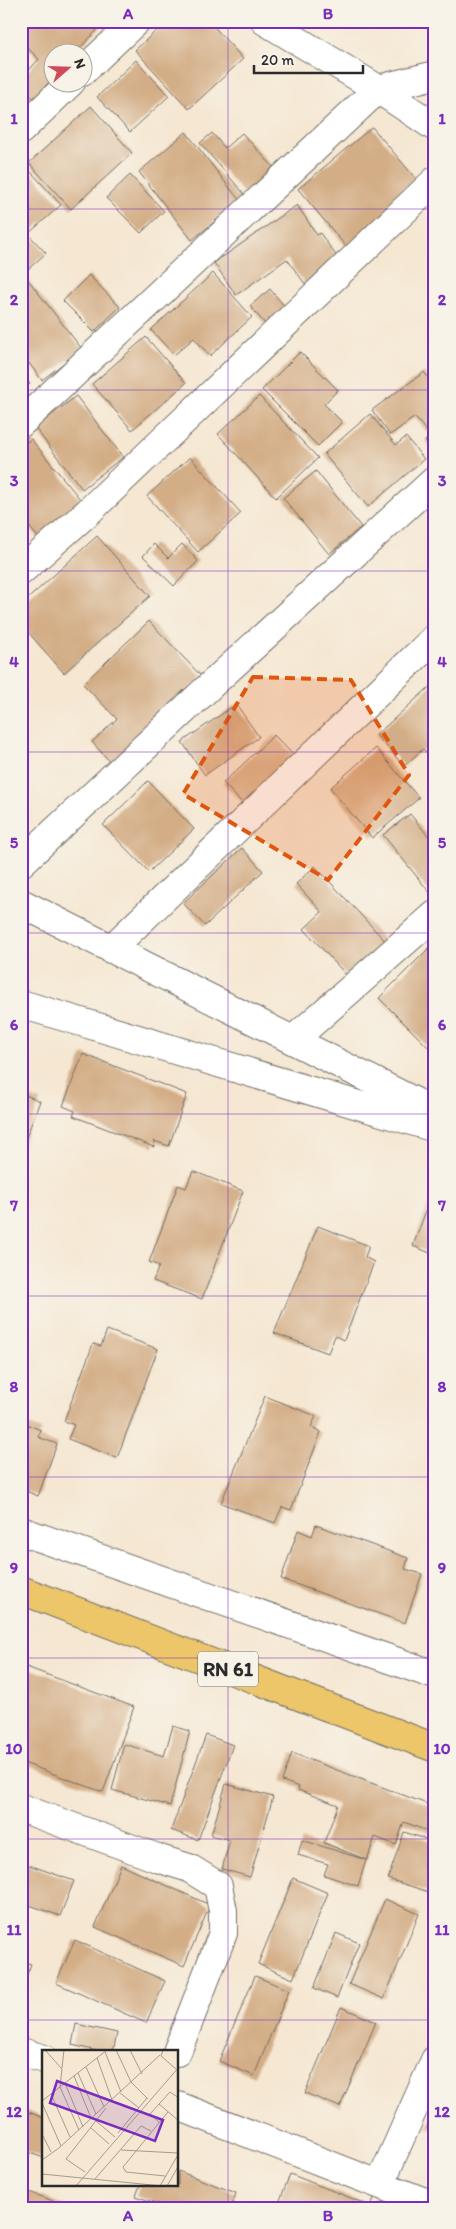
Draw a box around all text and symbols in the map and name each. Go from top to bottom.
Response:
text: A [122,4,134,23]
text: B [323,4,334,23]
north arrow [42,42,92,92]
scale bar [254,42,362,74]
text: 20 m [261,51,295,69]
text: N [70,56,89,71]
text: 1 [10,109,18,128]
text: 1 [438,109,446,128]
text: 2 [10,290,19,309]
text: 2 [438,290,447,309]
text: 3 [10,471,19,490]
text: 3 [438,471,447,490]
text: 4 [9,652,19,671]
text: 4 [437,652,447,671]
text: 5 [10,833,19,852]
text: 5 [438,833,447,852]
text: 6 [10,1015,19,1034]
text: 6 [438,1015,447,1034]
text: 7 [9,1196,18,1215]
text: 7 [437,1196,446,1215]
text: 8 [10,1377,19,1396]
text: 8 [438,1377,447,1396]
text: 9 [10,1558,18,1577]
text: 9 [438,1558,446,1577]
road number: RN 61 [198,1652,258,1686]
text: 10 [5,1739,23,1758]
text: 10 [433,1739,451,1758]
text: 11 [7,1920,22,1939]
text: 11 [435,1920,450,1939]
inset map [42,2050,179,2186]
text: 12 [6,2102,23,2121]
text: 12 [434,2102,451,2121]
text: A [122,2206,134,2225]
text: B [323,2206,334,2225]

